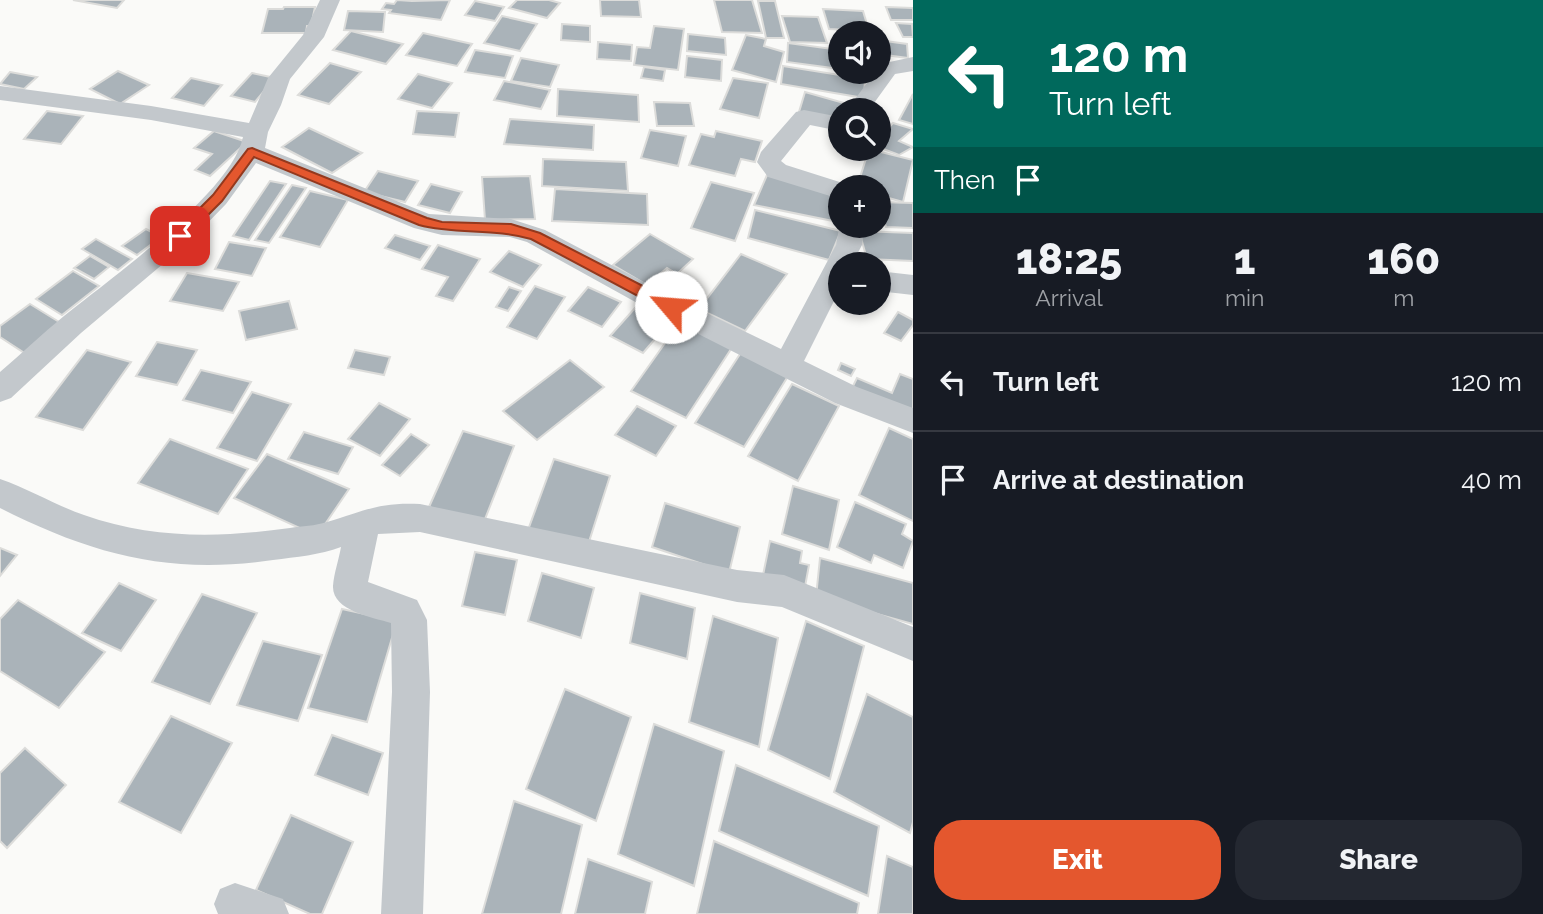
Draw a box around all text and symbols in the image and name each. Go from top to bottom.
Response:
map controls [828,21,891,315]
button: sound [828,21,891,84]
text: 120 m [1049,26,1188,83]
icon: left [934,28,1025,119]
text: Turn left [1049,85,1171,122]
button: search [828,98,891,161]
icon: arrive [1009,161,1047,199]
text: Then [934,165,995,195]
button: + [828,175,891,238]
pin [150,206,210,266]
icon: arrive [161,217,199,255]
text: 18:25 [1016,235,1122,284]
text: 1 [1234,235,1256,284]
text: 160 [1367,235,1440,284]
button: − [828,252,891,315]
position arrow [634,270,708,344]
text: Arrival [1035,284,1103,311]
text: min [1225,284,1265,311]
text: m [1393,284,1414,311]
icon: left [934,363,972,401]
text: Turn left [993,367,1099,397]
text: 120 m [1451,367,1522,397]
icon: arrive [934,461,972,499]
text: Arrive at destination [993,465,1244,495]
text: 40 m [1461,465,1522,495]
button: Exit [934,820,1221,900]
button: Share [1235,820,1522,900]

